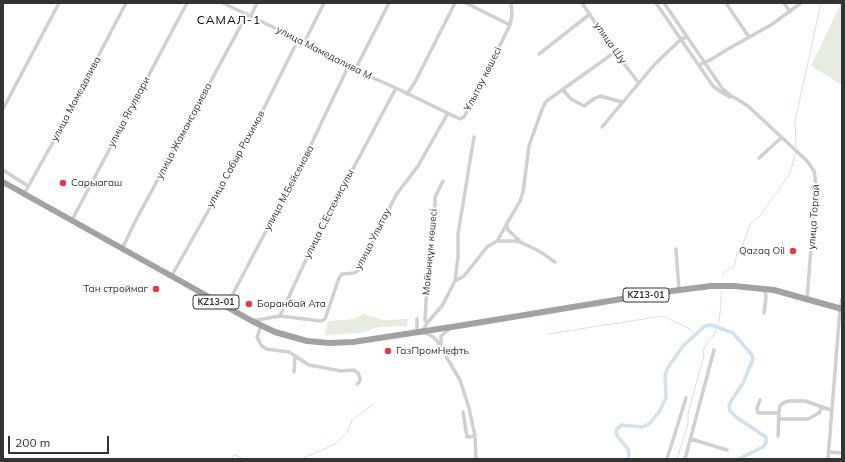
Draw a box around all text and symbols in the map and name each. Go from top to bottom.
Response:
district label: САМАЛ-1 [197,13,261,27]
street label: улица Шу [591,20,629,66]
street label: улица Мамедалива М [274,24,374,82]
street label: Ұлытау көшесі [462,45,504,113]
street label: улица Мамедалива [49,55,103,143]
street label: улица Ягулвари [105,75,153,149]
street label: улица Жамансариева [154,81,214,181]
street label: улица Сабыр Рахимов [204,109,268,209]
street label: улица М.Бейсенова [261,143,317,233]
street label: улица С.Естемисулы [301,168,357,260]
place label: Сарыагаш [71,177,122,189]
marker: Сарыагаш [58,178,68,188]
street label: улица Торгай [806,184,822,250]
street label: улица Улытау [352,206,394,272]
street label: Мойынқұм көшесі [420,208,440,296]
place label: Qazaq Oil [739,245,785,257]
marker: Qazaq Oil [788,246,798,256]
place label: Тан строймаг [83,283,148,295]
marker: Тан строймаг [151,284,161,294]
road number: KZ13-01 [623,288,669,302]
road number: KZ13-01 [193,295,239,309]
place label: Боранбай Ата [257,298,326,310]
marker: Боранбай Ата [244,299,254,309]
place label: ГазПромНефть [396,345,469,357]
marker: ГазПромНефть [383,346,393,356]
scale bar [10,428,111,454]
text: 200 m [15,435,50,450]

